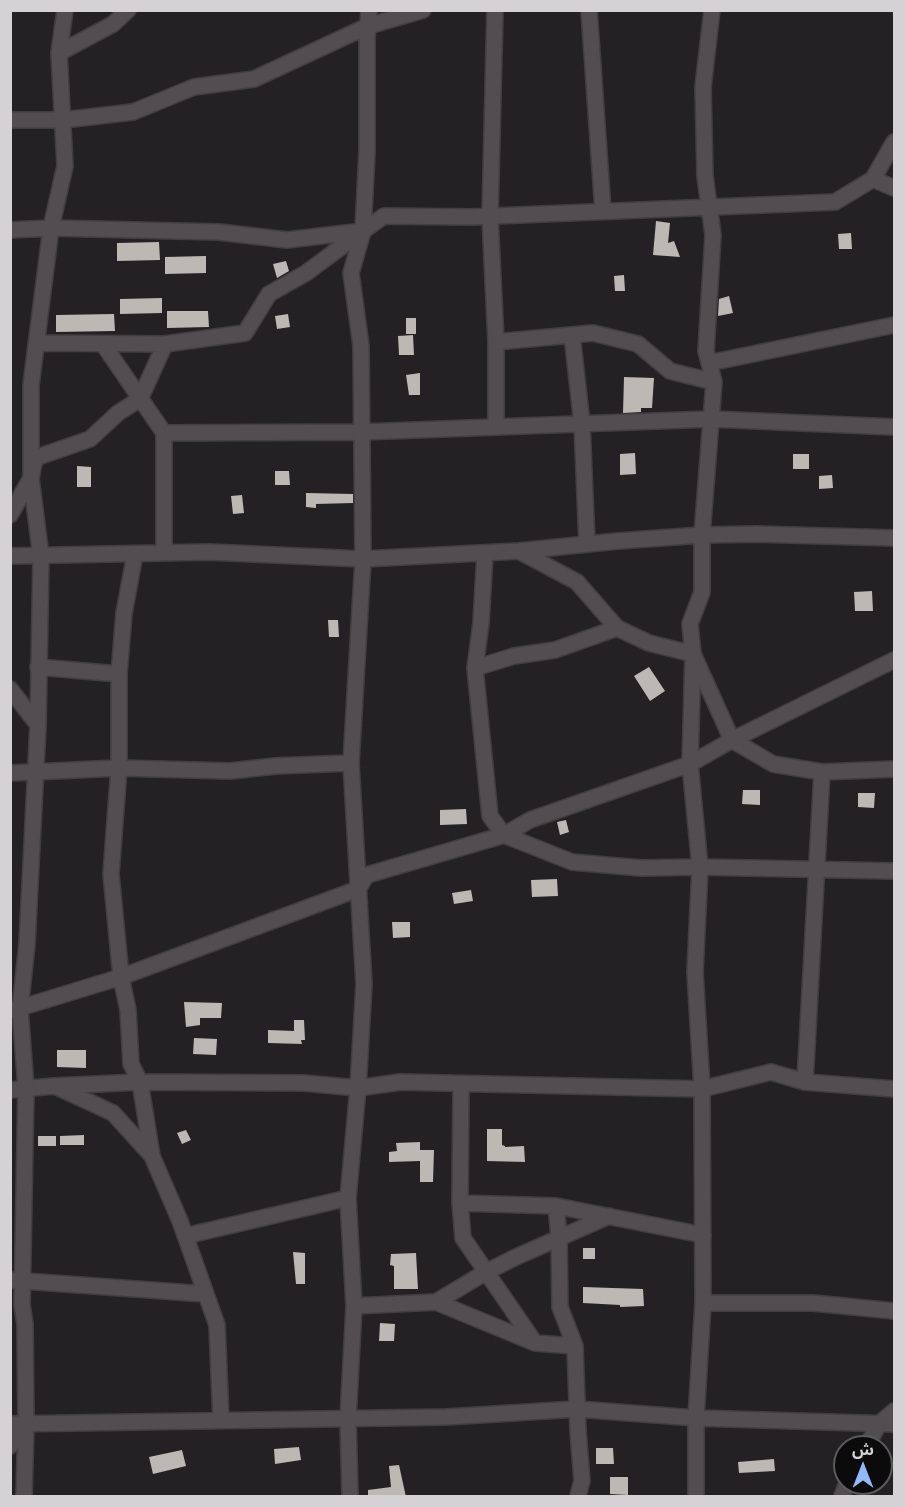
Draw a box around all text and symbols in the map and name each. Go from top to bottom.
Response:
north arrow [833,1435,893,1495]
text: ش [852,1438,874,1460]

